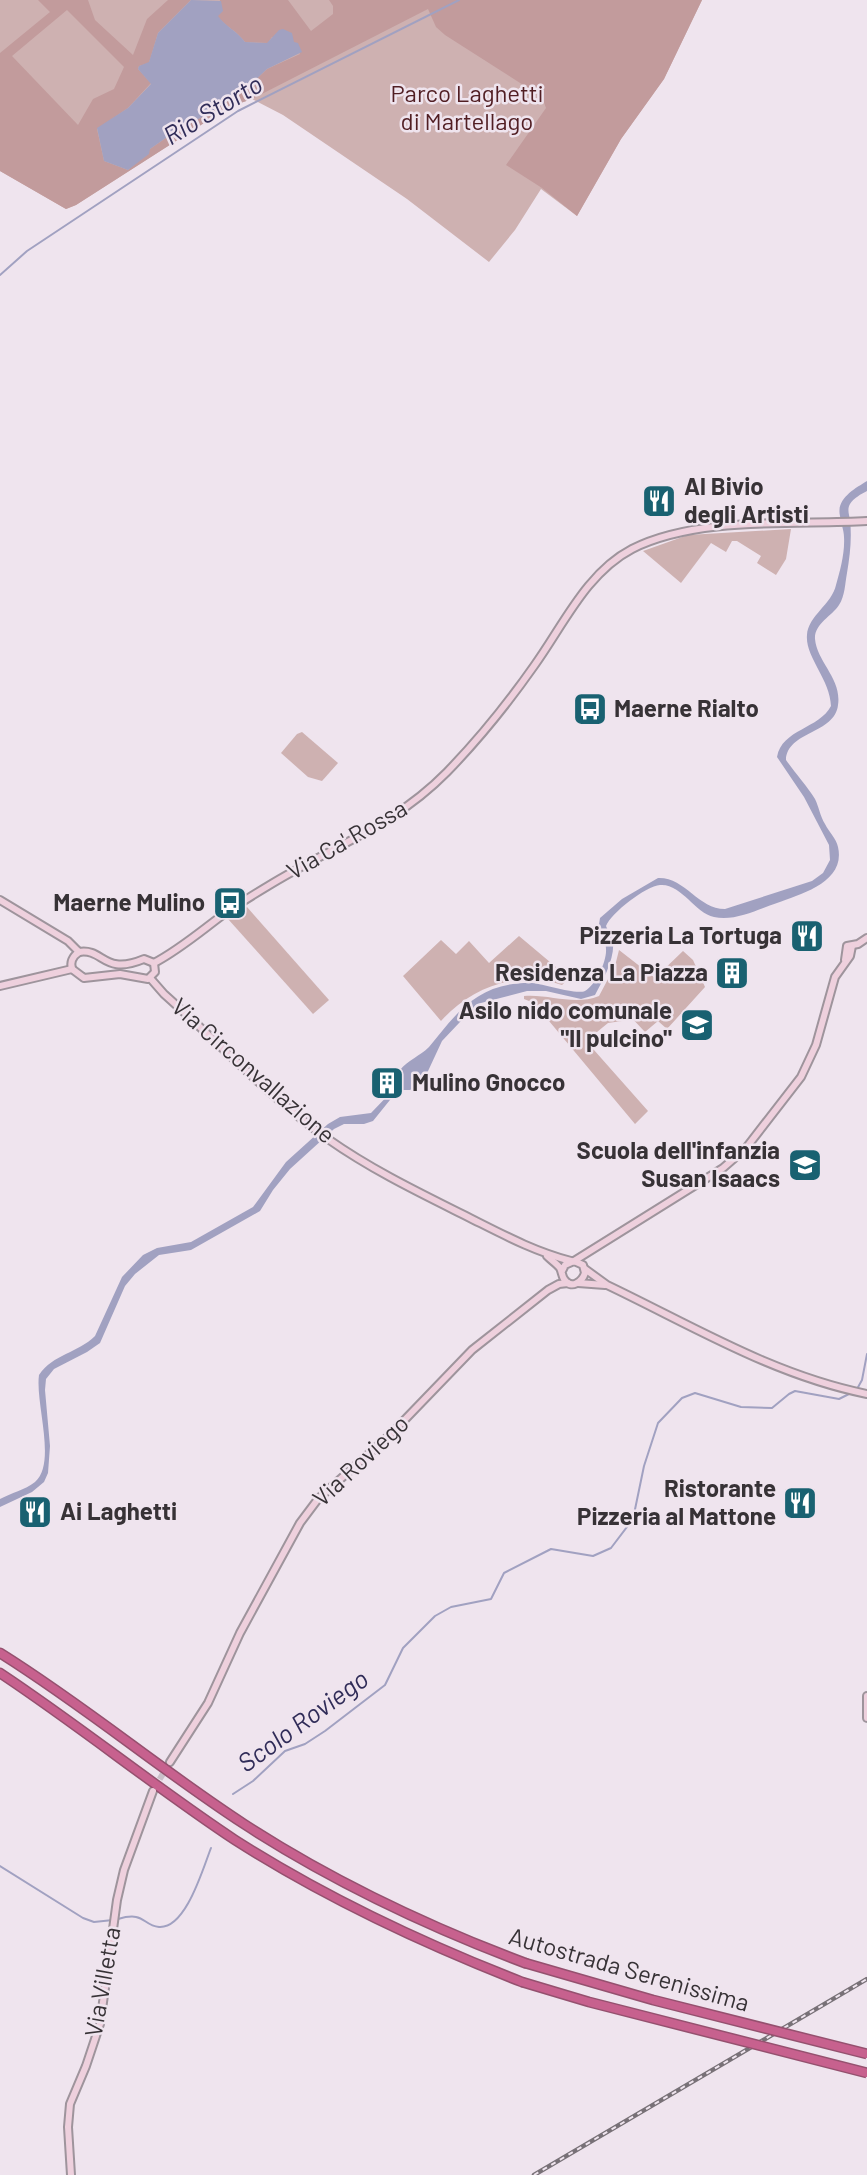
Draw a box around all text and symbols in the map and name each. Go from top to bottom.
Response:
water label: Rio Storto [157,67,267,150]
park label: Parco Laghetti di Martellago [390,78,544,135]
place label: Al Bivio degli Artisti [684,471,809,528]
restaurant icon: Al Bivio degli Artisti [640,482,678,520]
bus stop icon: Maerne Rialto [571,690,609,728]
place label: Maerne Rialto [614,693,759,722]
street label: Via Ca' Rossa [281,793,412,885]
bus stop icon: Maerne Mulino [211,884,249,922]
place label: Maerne Mulino [53,887,205,916]
restaurant icon: Pizzeria La Tortuga [788,917,826,955]
place label: Pizzeria La Tortuga [579,920,782,949]
building icon: Residenza La Piazza [713,954,751,992]
place label: Residenza La Piazza [495,957,708,986]
street label: Via Circonvallazione [166,991,342,1149]
place label: Asilo nido comunale "Il pulcino" [459,995,672,1052]
school or university icon: Asilo nido comunale "Il pulcino" [678,1006,716,1044]
building icon: Mulino Gnocco [368,1064,406,1102]
place label: Mulino Gnocco [412,1067,565,1096]
place label: Scuola dell'infanzia Susan Isaacs [577,1135,780,1192]
school or university icon: Scuola dell'infanzia Susan Isaacs [786,1146,824,1184]
street label: Via Roviego [306,1408,414,1512]
place label: Ristorante Pizzeria al Mattone [577,1473,776,1530]
restaurant icon: Ristorante Pizzeria al Mattone [781,1484,819,1522]
restaurant icon: Ai Laghetti [16,1493,54,1531]
place label: Ai Laghetti [60,1496,177,1525]
water label: Scolo Roviego [231,1662,373,1778]
street label: Autostrada Serenissima [506,1920,753,2017]
street label: Via Villetta [78,1925,125,2039]

